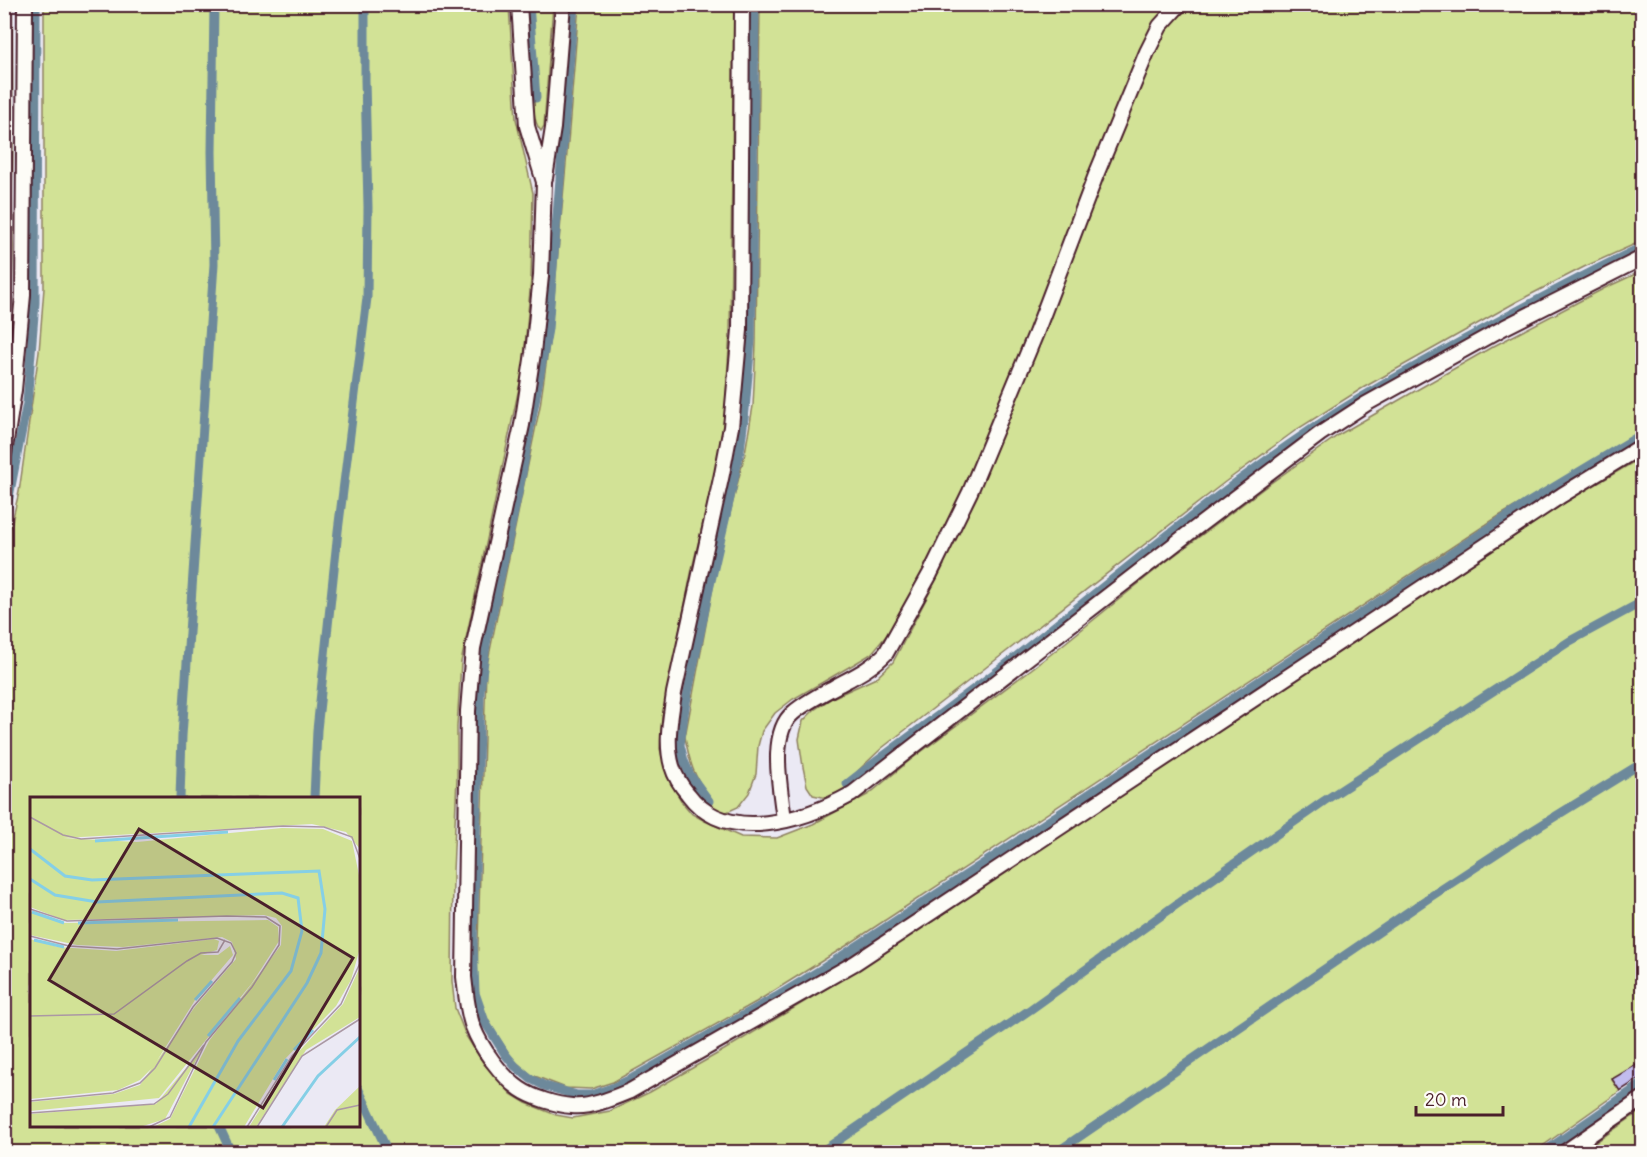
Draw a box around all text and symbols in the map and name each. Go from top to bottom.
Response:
inset map [30,797,360,1127]
scale bar [1416,1079,1503,1117]
text: 20 m [1425,1088,1467,1111]

